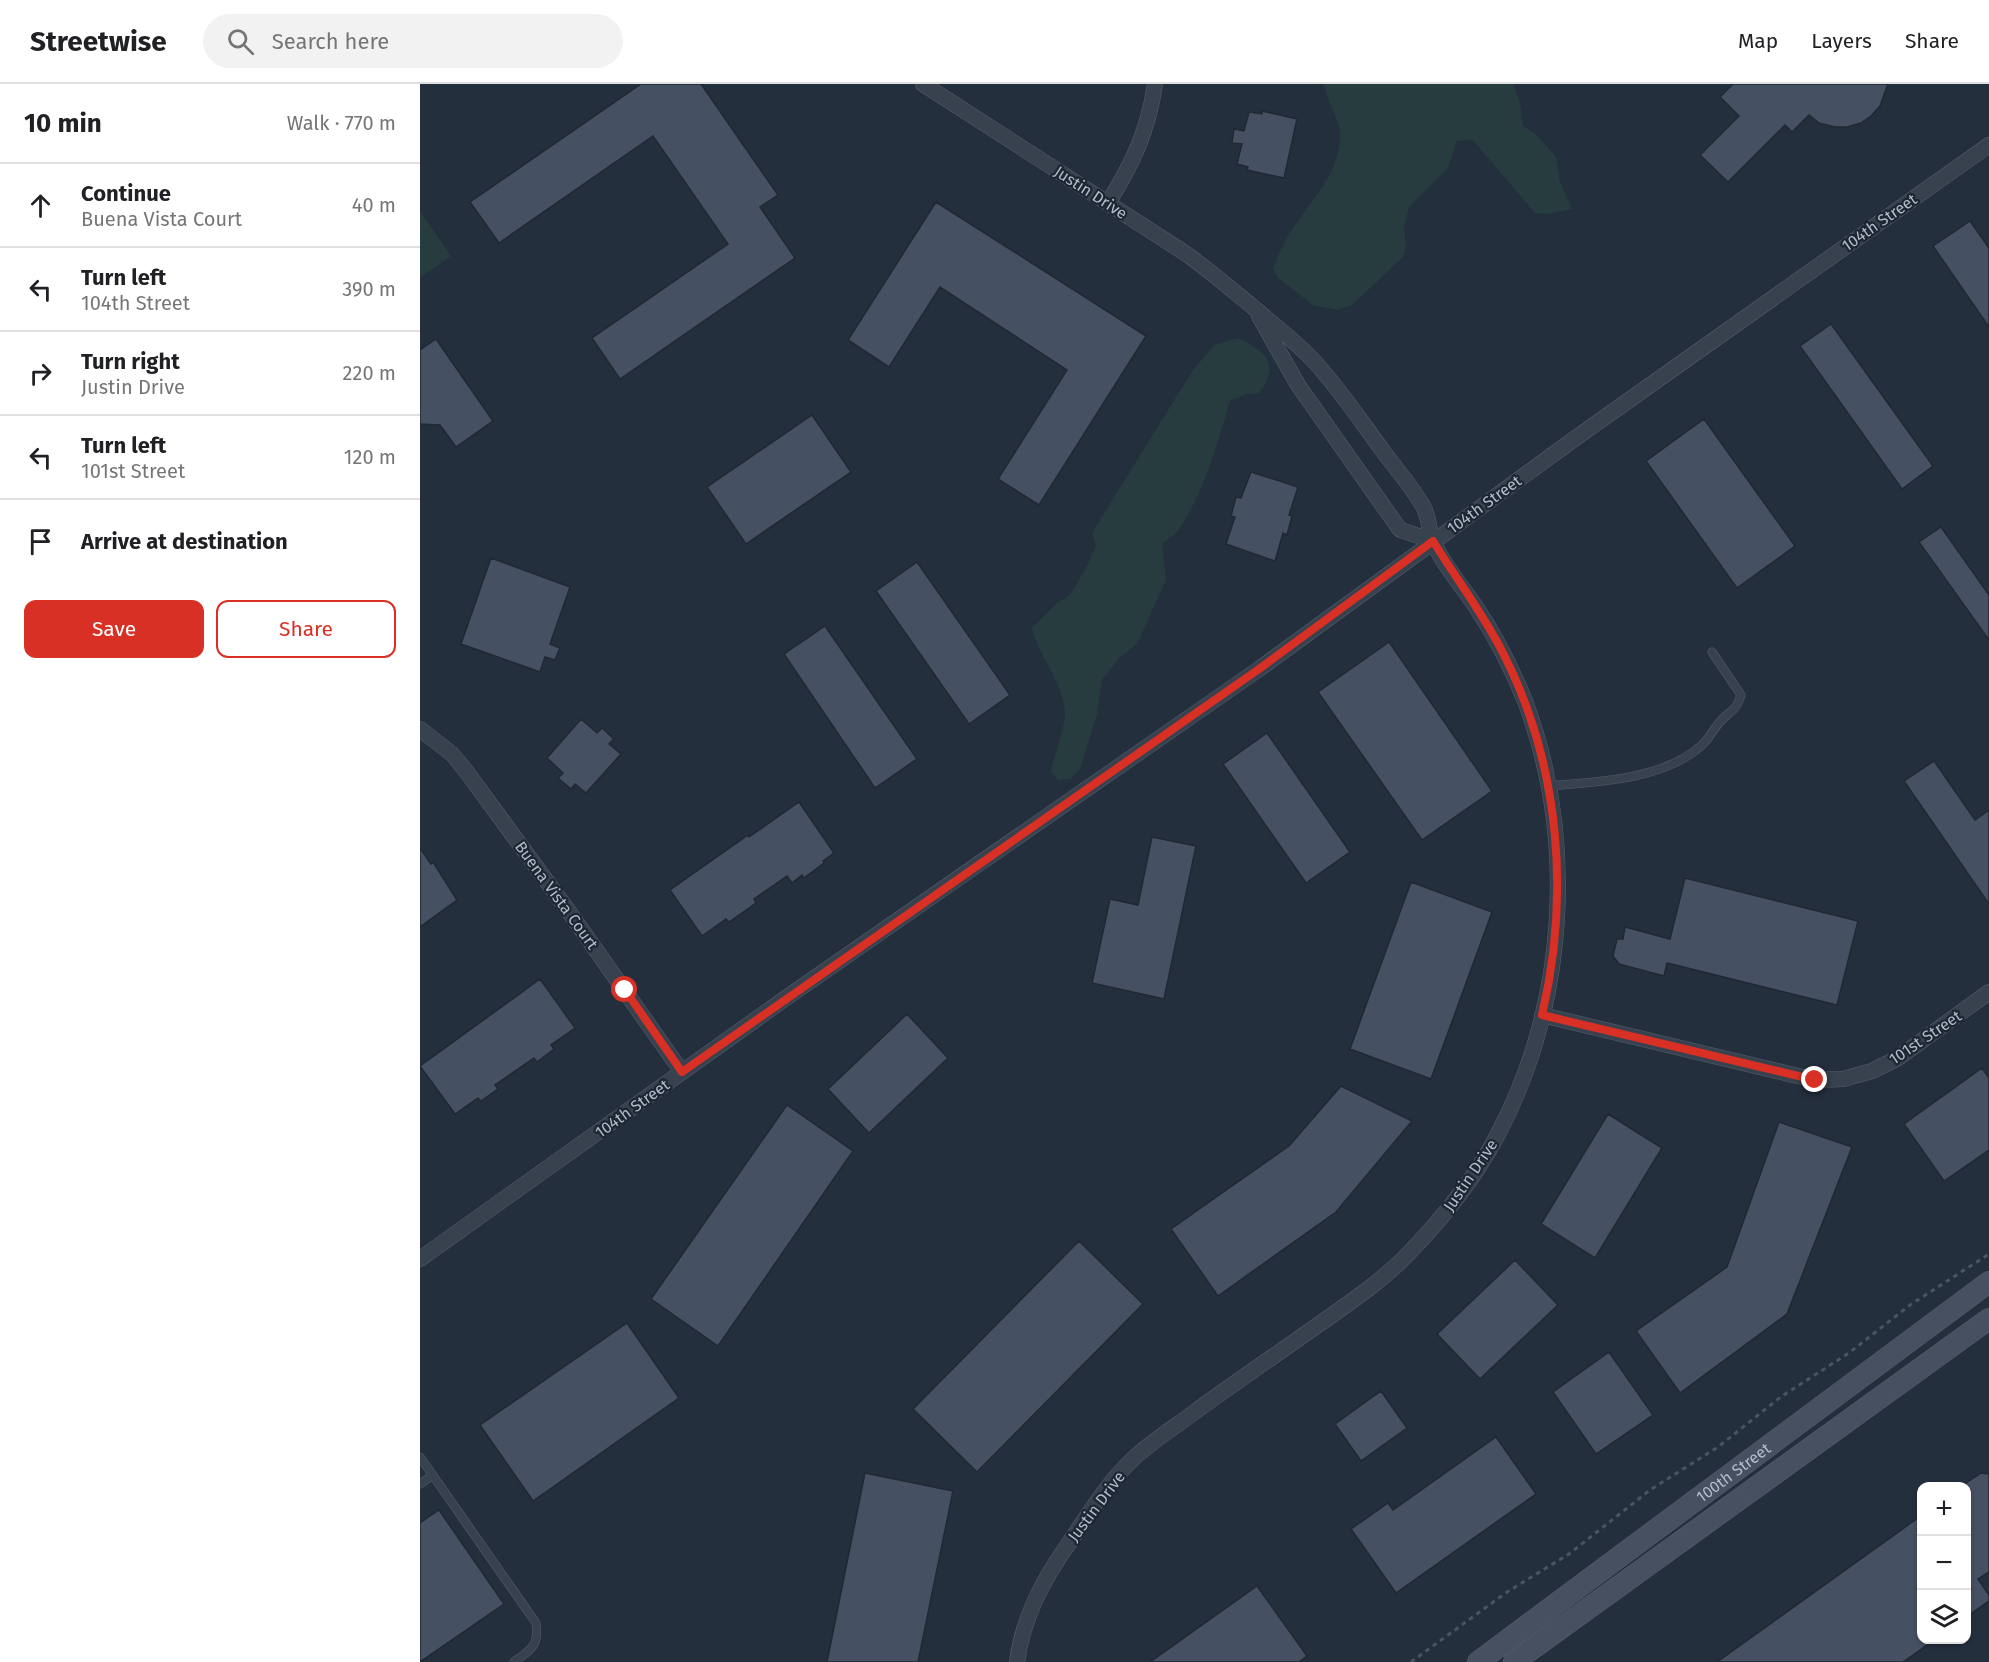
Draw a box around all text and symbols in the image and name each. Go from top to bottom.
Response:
search box [203,14,623,68]
text: Streetwise [30,25,167,58]
icon: search [224,25,257,58]
text: Search here [272,28,389,55]
text: Map [1738,28,1778,54]
text: Layers [1811,28,1872,54]
text: Share [1905,28,1959,54]
text: 10 min [24,108,102,139]
text: Walk · 770 m [287,111,396,135]
street label: Justin Drive [1051,162,1131,223]
text: Continue [81,180,171,207]
icon: ahead [24,189,57,222]
street label: 104th Street [1838,190,1921,255]
text: 40 m [352,193,396,217]
text: Buena Vista Court [81,207,242,231]
text: Turn left [81,264,166,291]
icon: left [24,273,57,306]
text: 390 m [342,277,396,301]
text: 104th Street [81,291,190,315]
text: Turn right [81,348,180,375]
icon: right [24,357,57,390]
text: 220 m [343,361,396,385]
text: Justin Drive [81,375,185,399]
text: Turn left [81,432,166,459]
icon: left [24,441,57,474]
text: 120 m [344,445,396,469]
text: 101st Street [81,459,185,483]
street label: 104th Street [1443,471,1525,538]
icon: arrive [24,525,57,558]
text: Arrive at destination [81,528,288,555]
button: Save [24,600,204,658]
button: Share [216,600,396,658]
street label: Buena Vista Court [511,838,602,953]
route start [611,976,637,1002]
street label: 101st Street [1885,1006,1965,1069]
route end [1801,1066,1827,1092]
street label: 104th Street [591,1075,673,1142]
street label: Justin Drive [1439,1136,1502,1215]
street label: 100th Street [1693,1439,1775,1506]
street label: Justin Drive [1064,1467,1129,1545]
map controls [1917,1482,1971,1644]
button: + [1917,1482,1971,1536]
button: − [1917,1536,1971,1590]
button: layers [1917,1590,1971,1644]

